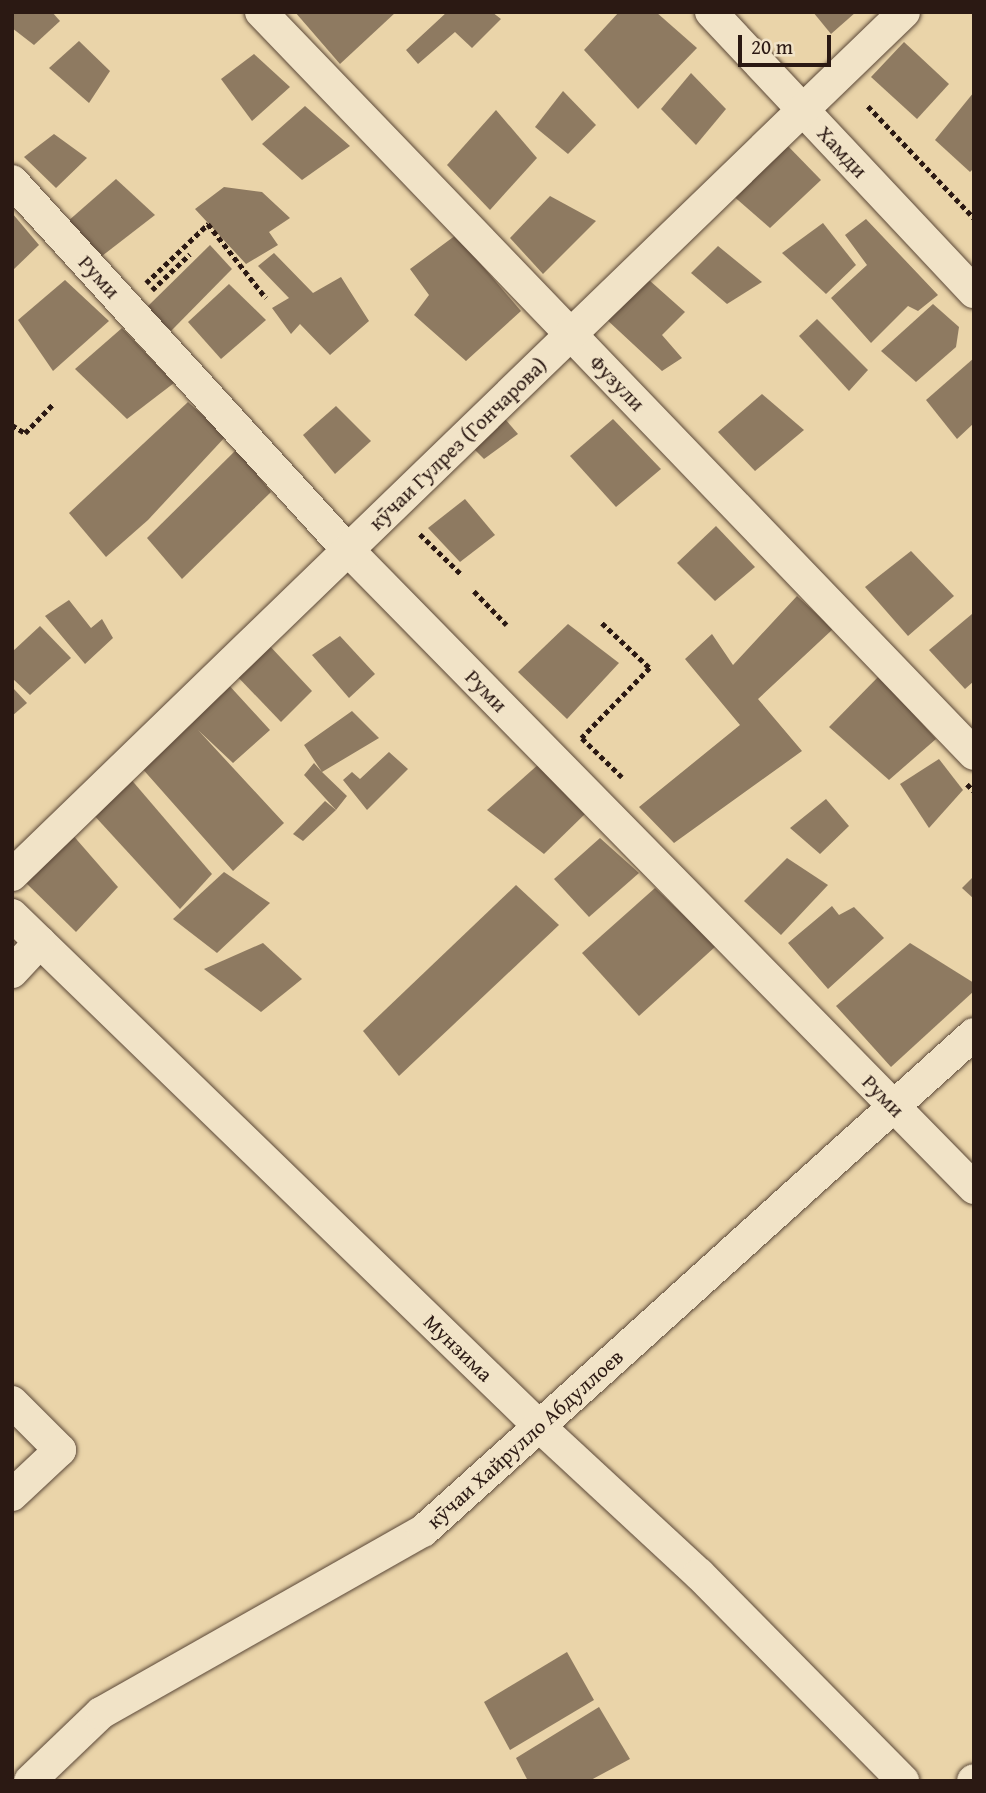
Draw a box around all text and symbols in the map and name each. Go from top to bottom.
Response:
scale bar [741,21,834,65]
text: 20 m [751,31,793,62]
street label: Хамди [812,121,872,183]
street label: Руми [73,250,125,304]
street label: Фузули [584,350,650,416]
street label: кӯчаи Гулрез (Гончарова) [364,352,552,536]
street label: Руми [460,664,512,718]
street label: Руми [857,1069,909,1123]
street label: Мунзима [418,1309,498,1387]
street label: кӯчаи Хайрулло Абдуллоев [422,1344,628,1534]

